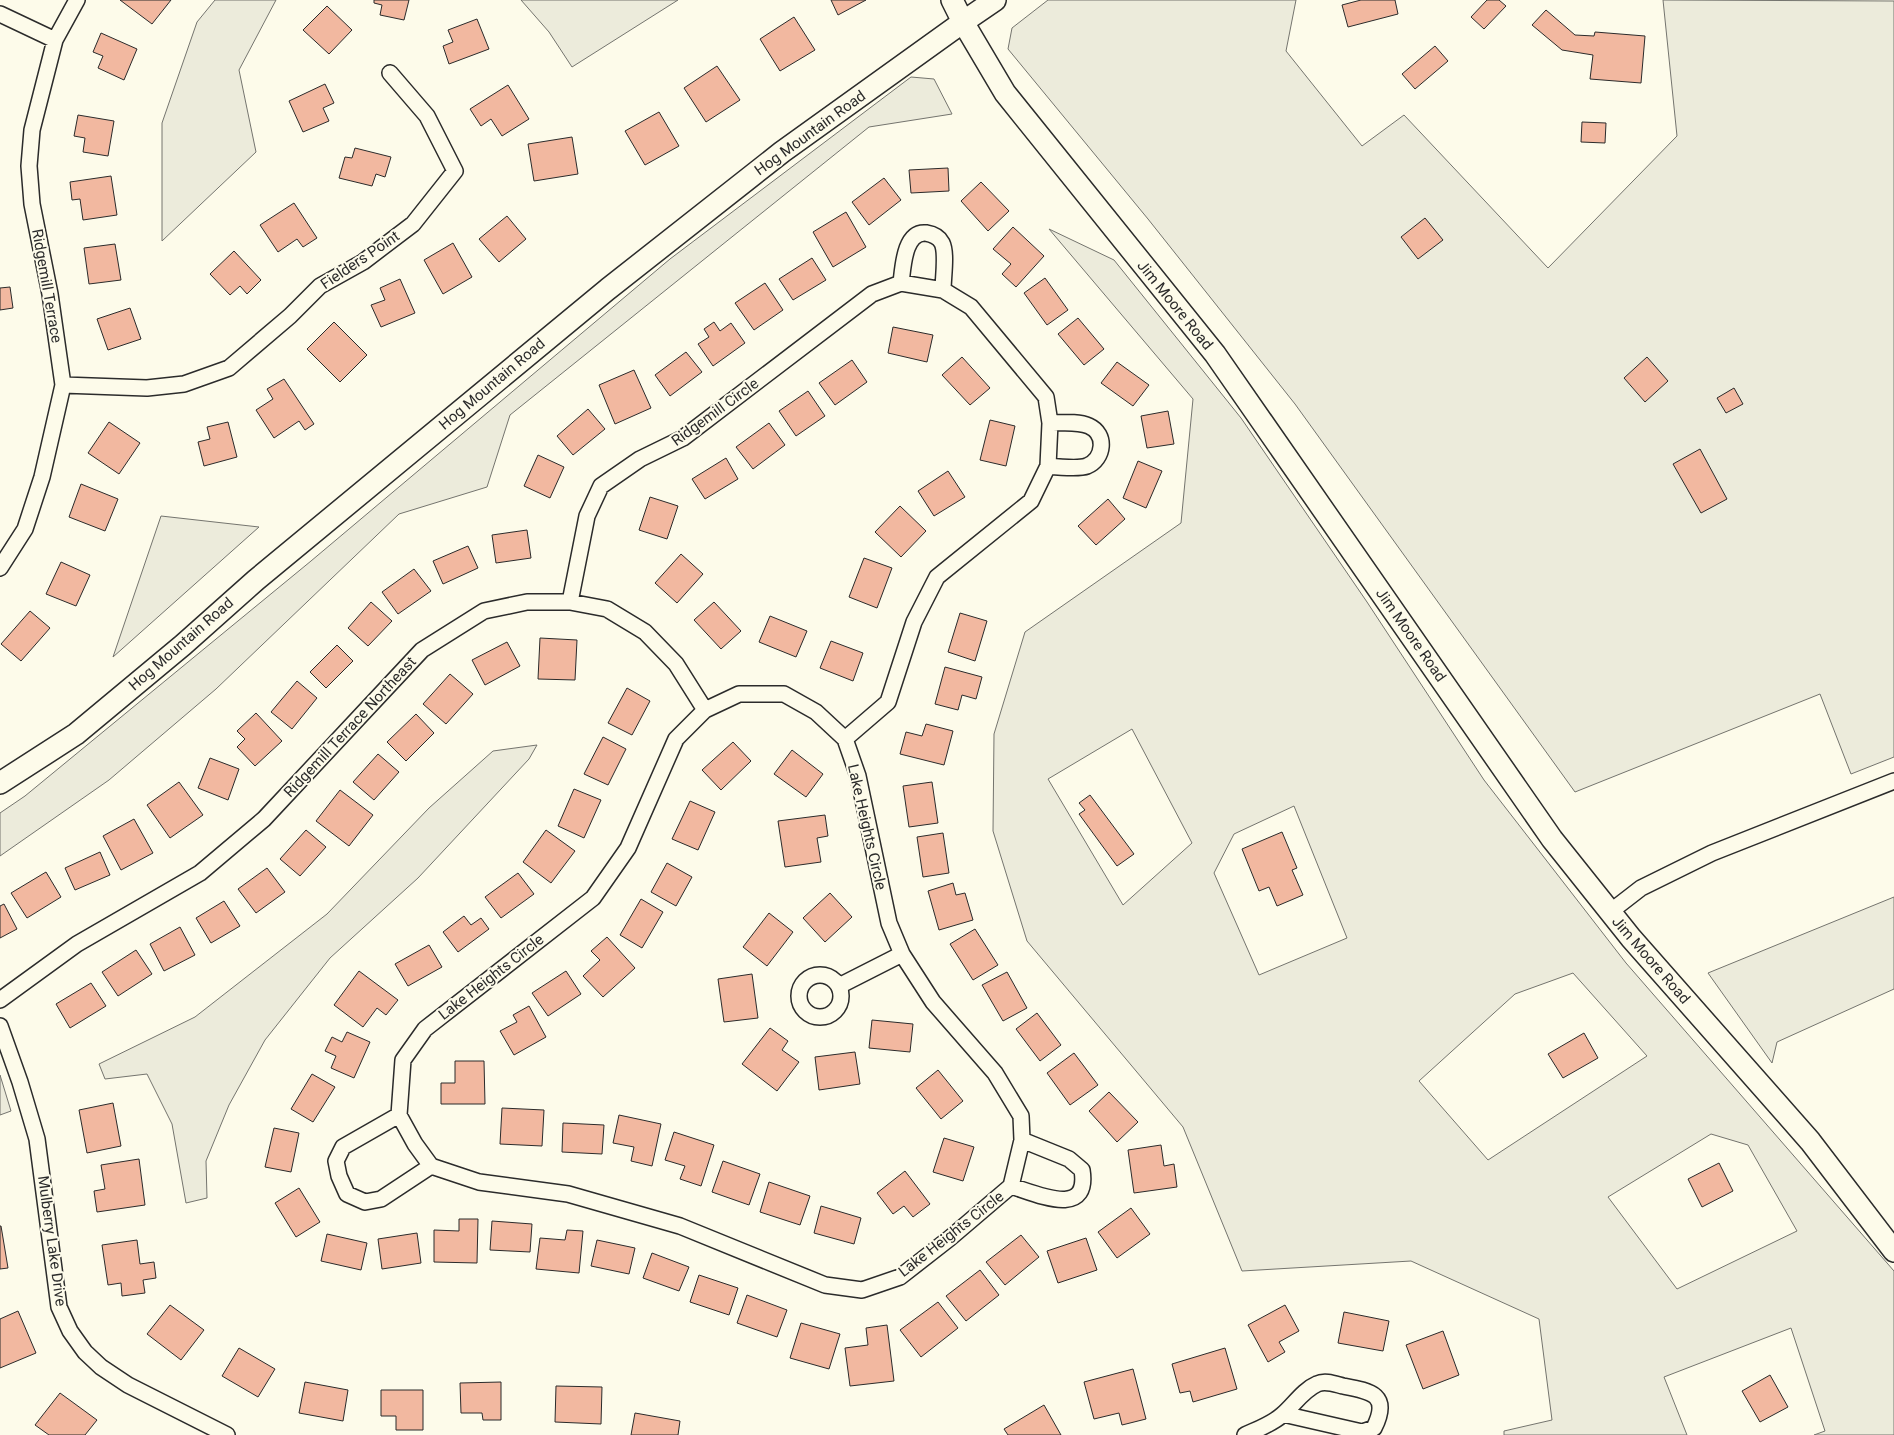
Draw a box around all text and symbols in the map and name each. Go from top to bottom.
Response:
street label: Hog Mountain Road [751,87,869,179]
street label: Fielders Point [317,227,403,293]
street label: Ridgemill Terrace [28,228,66,344]
street label: Jim Moore Road [1133,257,1217,353]
street label: Hog Mountain Road [435,334,549,434]
street label: Ridgemill Circle [668,374,762,450]
street label: Jim Moore Road [1372,585,1450,685]
street label: Hog Mountain Road [125,594,237,694]
street label: Ridgemill Terrace Northeast [280,653,420,801]
street label: Lake Heights Circle [844,762,890,892]
street label: Jim Moore Road [1608,913,1694,1007]
street label: Lake Heights Circle [435,930,547,1024]
street label: Mulberry Lake Drive [34,1175,70,1307]
street label: Lake Heights Circle [895,1187,1007,1281]

